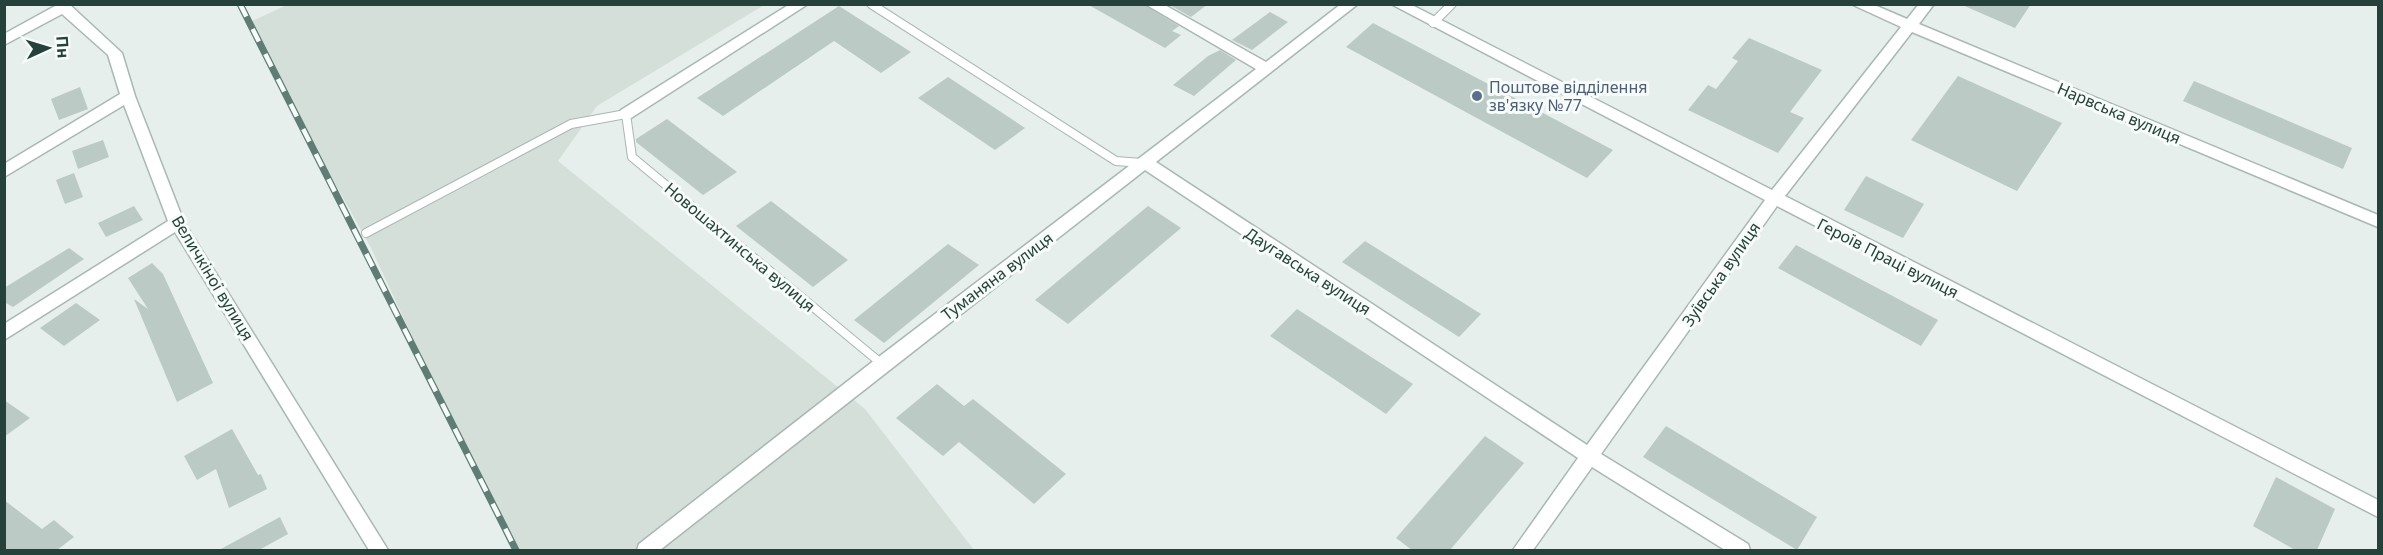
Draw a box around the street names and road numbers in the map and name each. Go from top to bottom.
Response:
street label: Нарвська вулиця [2054,77,2184,149]
street label: Новошахтинська вулиця [660,177,820,317]
street label: Величкіної вулиця [167,211,259,345]
street label: Героїв Праці вулиця [1814,213,1962,303]
street label: Зуївська вулиця [1677,217,1765,331]
street label: Даугавська вулиця [1241,222,1375,320]
street label: Туманяна вулиця [937,227,1057,325]

